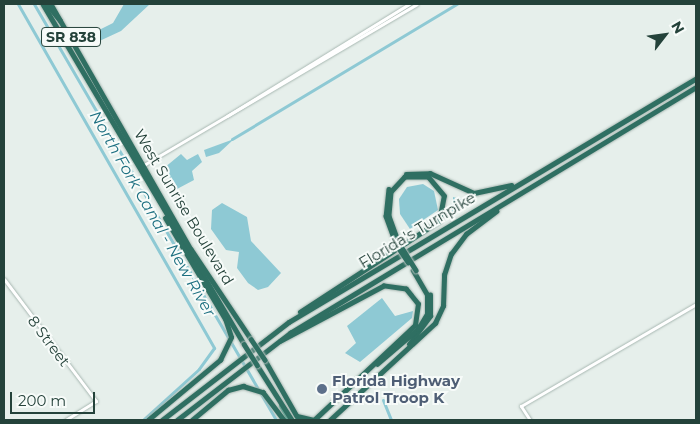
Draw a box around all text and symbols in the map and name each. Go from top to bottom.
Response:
north arrow [640,10,690,60]
text: N [667,18,689,37]
road number: SR 838 [41,26,101,48]
water label: North Fork Canal - New River [85,108,219,320]
street label: West Sunrise Boulevard [130,126,238,288]
street label: Florida's Turnpike [356,188,478,272]
street label: 8 Street [24,312,74,370]
place label: Florida Highway Patrol Troop K [332,371,460,406]
scale bar [12,382,98,414]
marker: Florida Highway Patrol Troop K [316,383,328,395]
text: 200 m [18,391,66,410]

